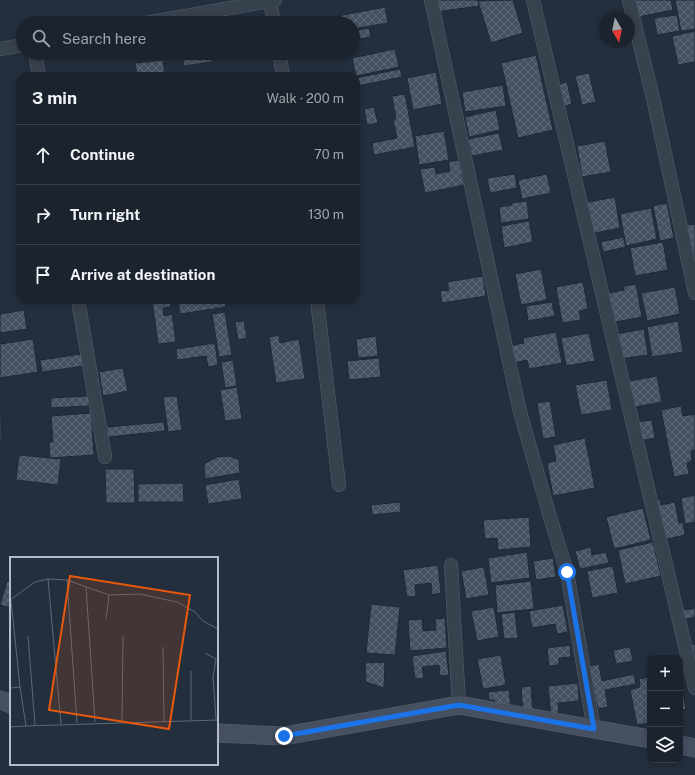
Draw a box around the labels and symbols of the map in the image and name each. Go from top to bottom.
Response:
north arrow [599,12,635,48]
inset map [10,557,218,765]
route start [558,563,576,581]
route end [275,727,293,745]

